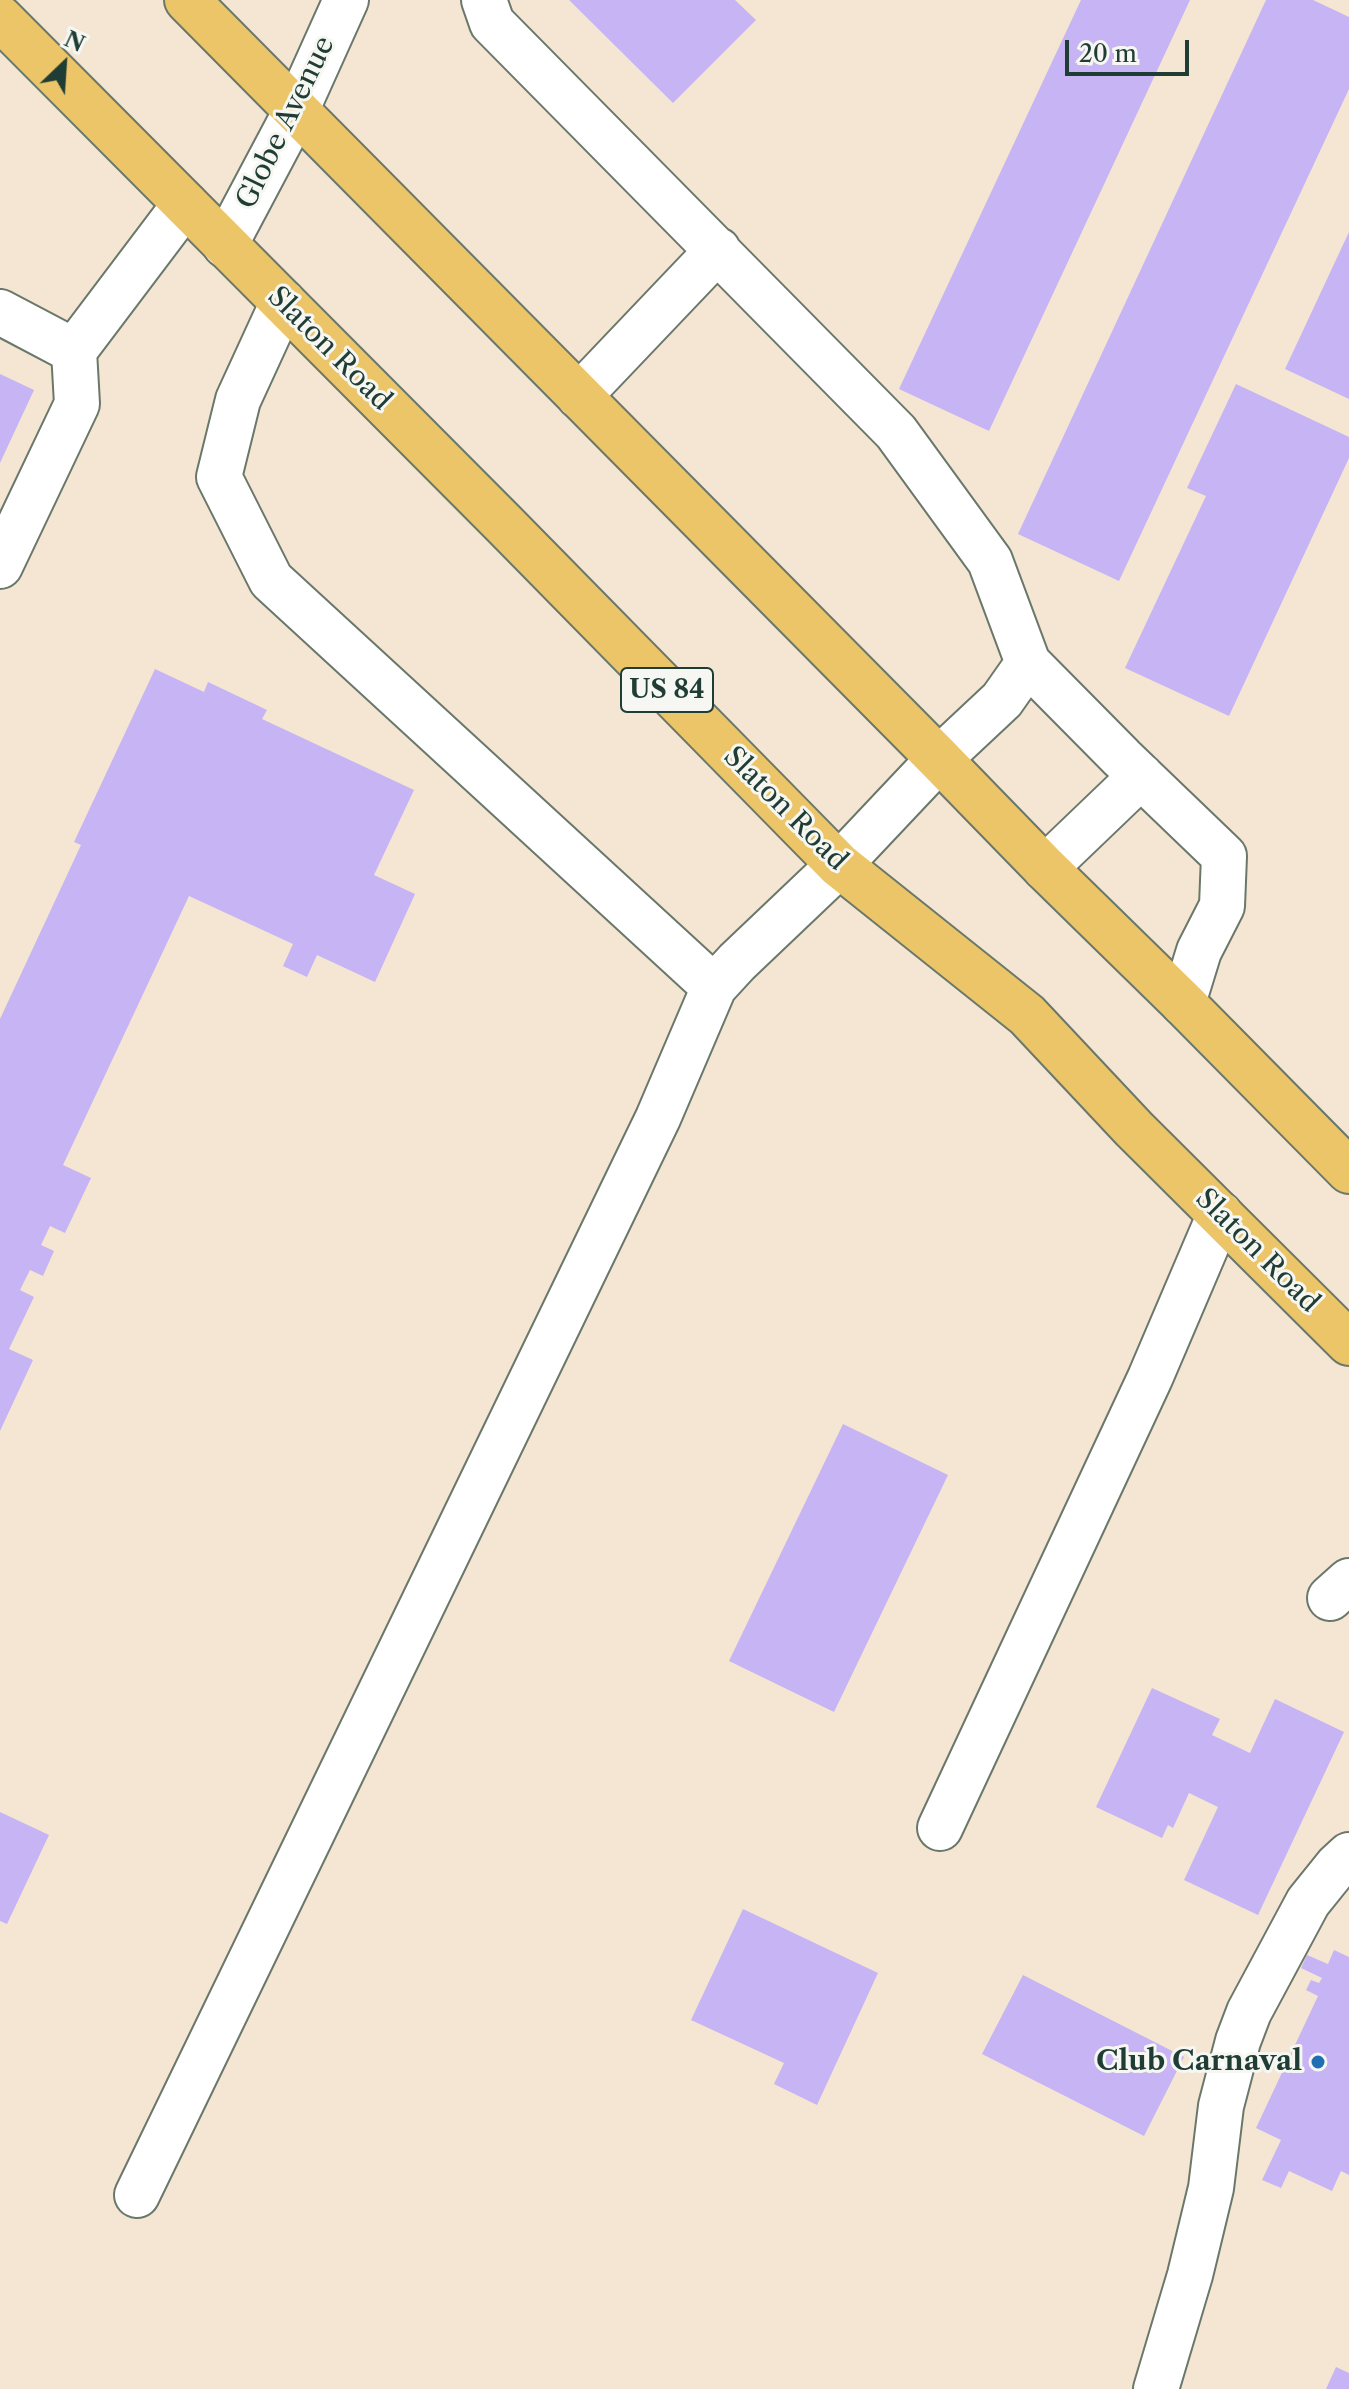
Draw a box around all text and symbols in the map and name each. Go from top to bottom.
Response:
north arrow [24,24,104,104]
scale bar [1069,24,1193,74]
text: N [60,26,89,58]
street label: Globe Avenue [230,31,342,215]
text: 20 m [1079,39,1137,68]
street label: Slaton Road [260,280,398,418]
road number: US 84 [621,668,713,712]
street label: Slaton Road [716,740,854,878]
street label: Slaton Road [1188,1182,1326,1320]
place label: Club Carnaval [1096,2045,1302,2079]
marker: Club Carnaval [1309,2053,1327,2071]

